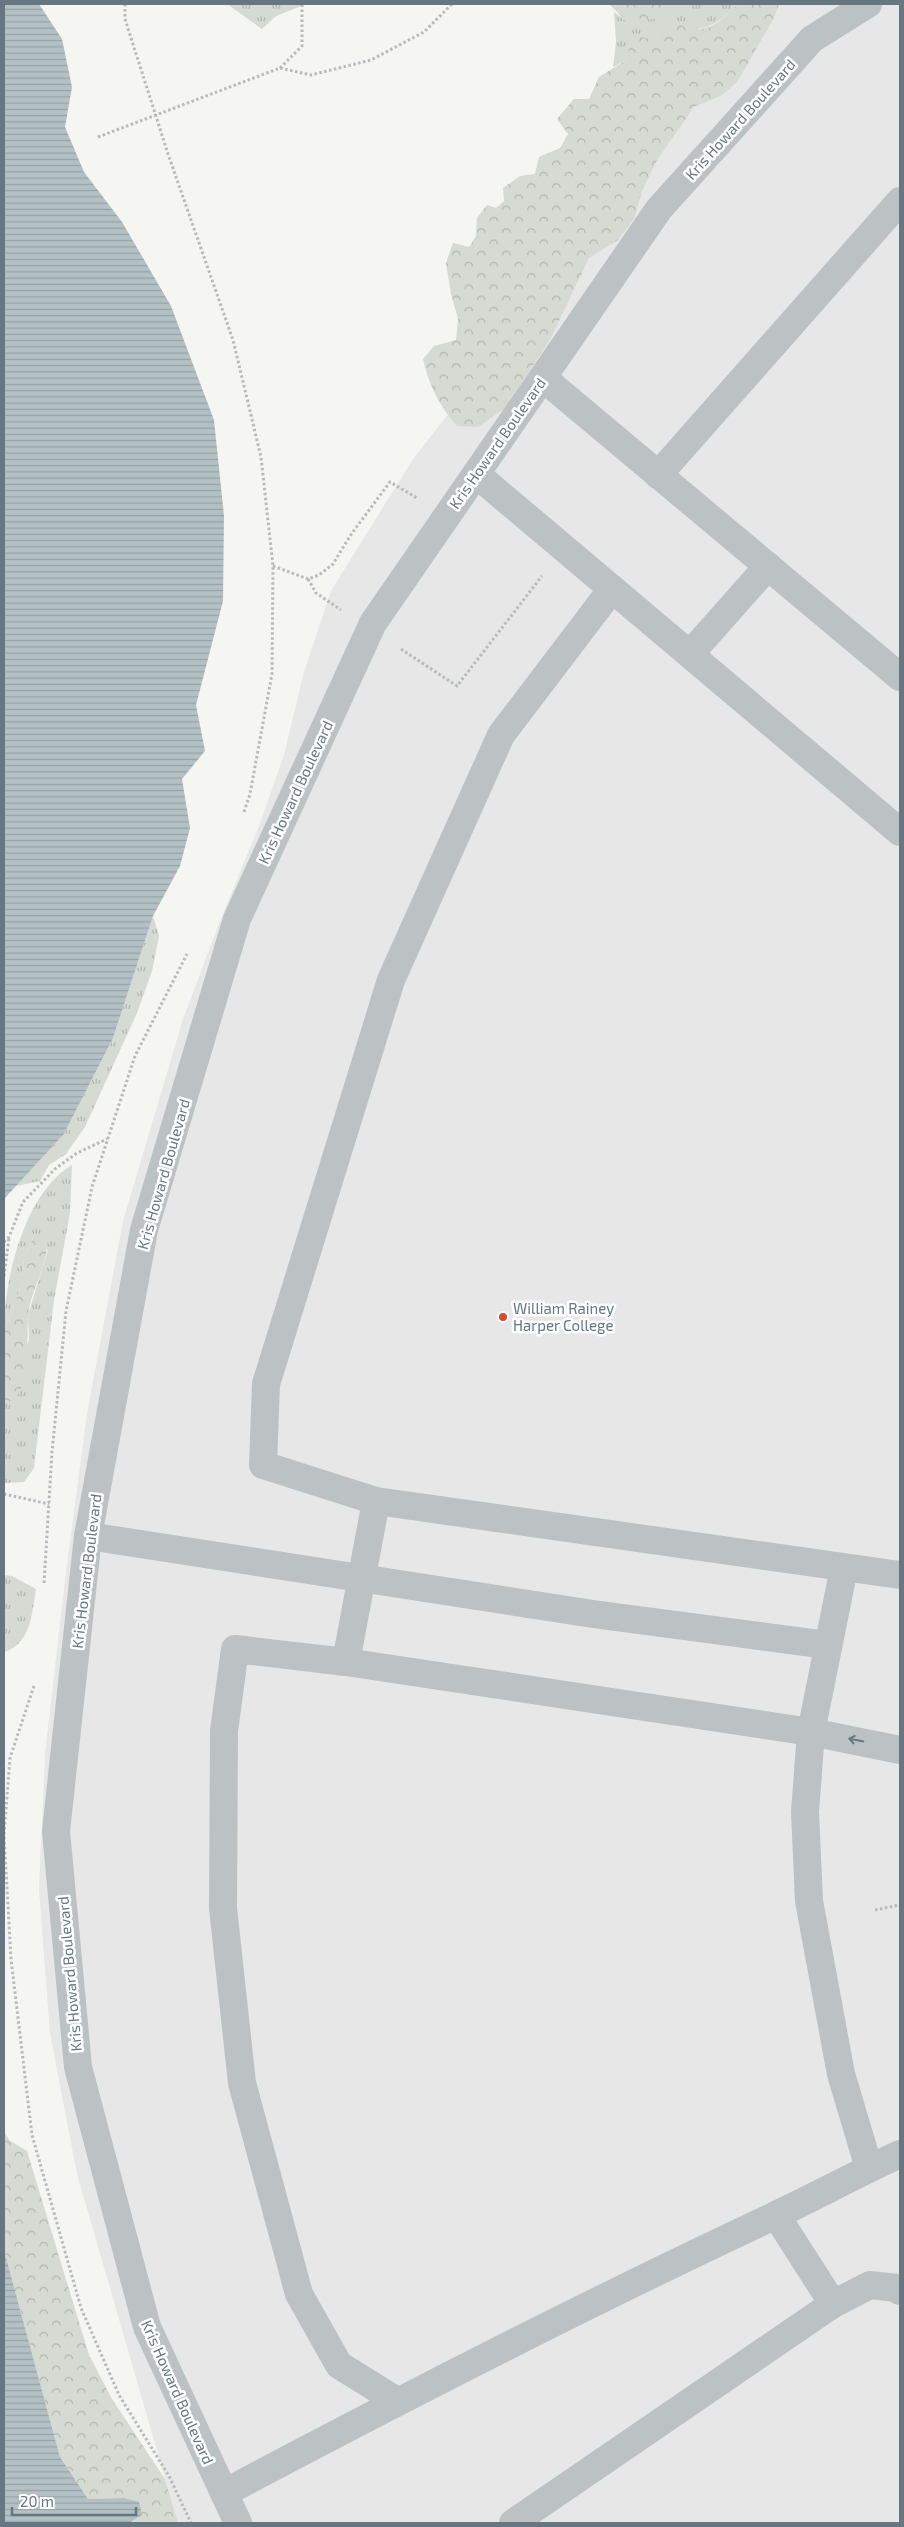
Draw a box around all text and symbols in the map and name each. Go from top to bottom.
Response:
street label: Kris Howard Boulevard [681,55,799,183]
street label: Kris Howard Boulevard [445,374,549,512]
street label: Kris Howard Boulevard [254,718,336,866]
street label: Kris Howard Boulevard [133,1097,193,1251]
place label: William Rainey Harper College [513,1299,614,1334]
marker: William Rainey Harper College [497,1311,509,1323]
street label: Kris Howard Boulevard [68,1493,104,1649]
one-way arrow [848,1735,864,1745]
street label: Kris Howard Boulevard [53,1896,85,2052]
street label: Kris Howard Boulevard [138,2317,218,2467]
scale bar [12,2484,136,2516]
text: 20 m [20,2492,54,2510]

